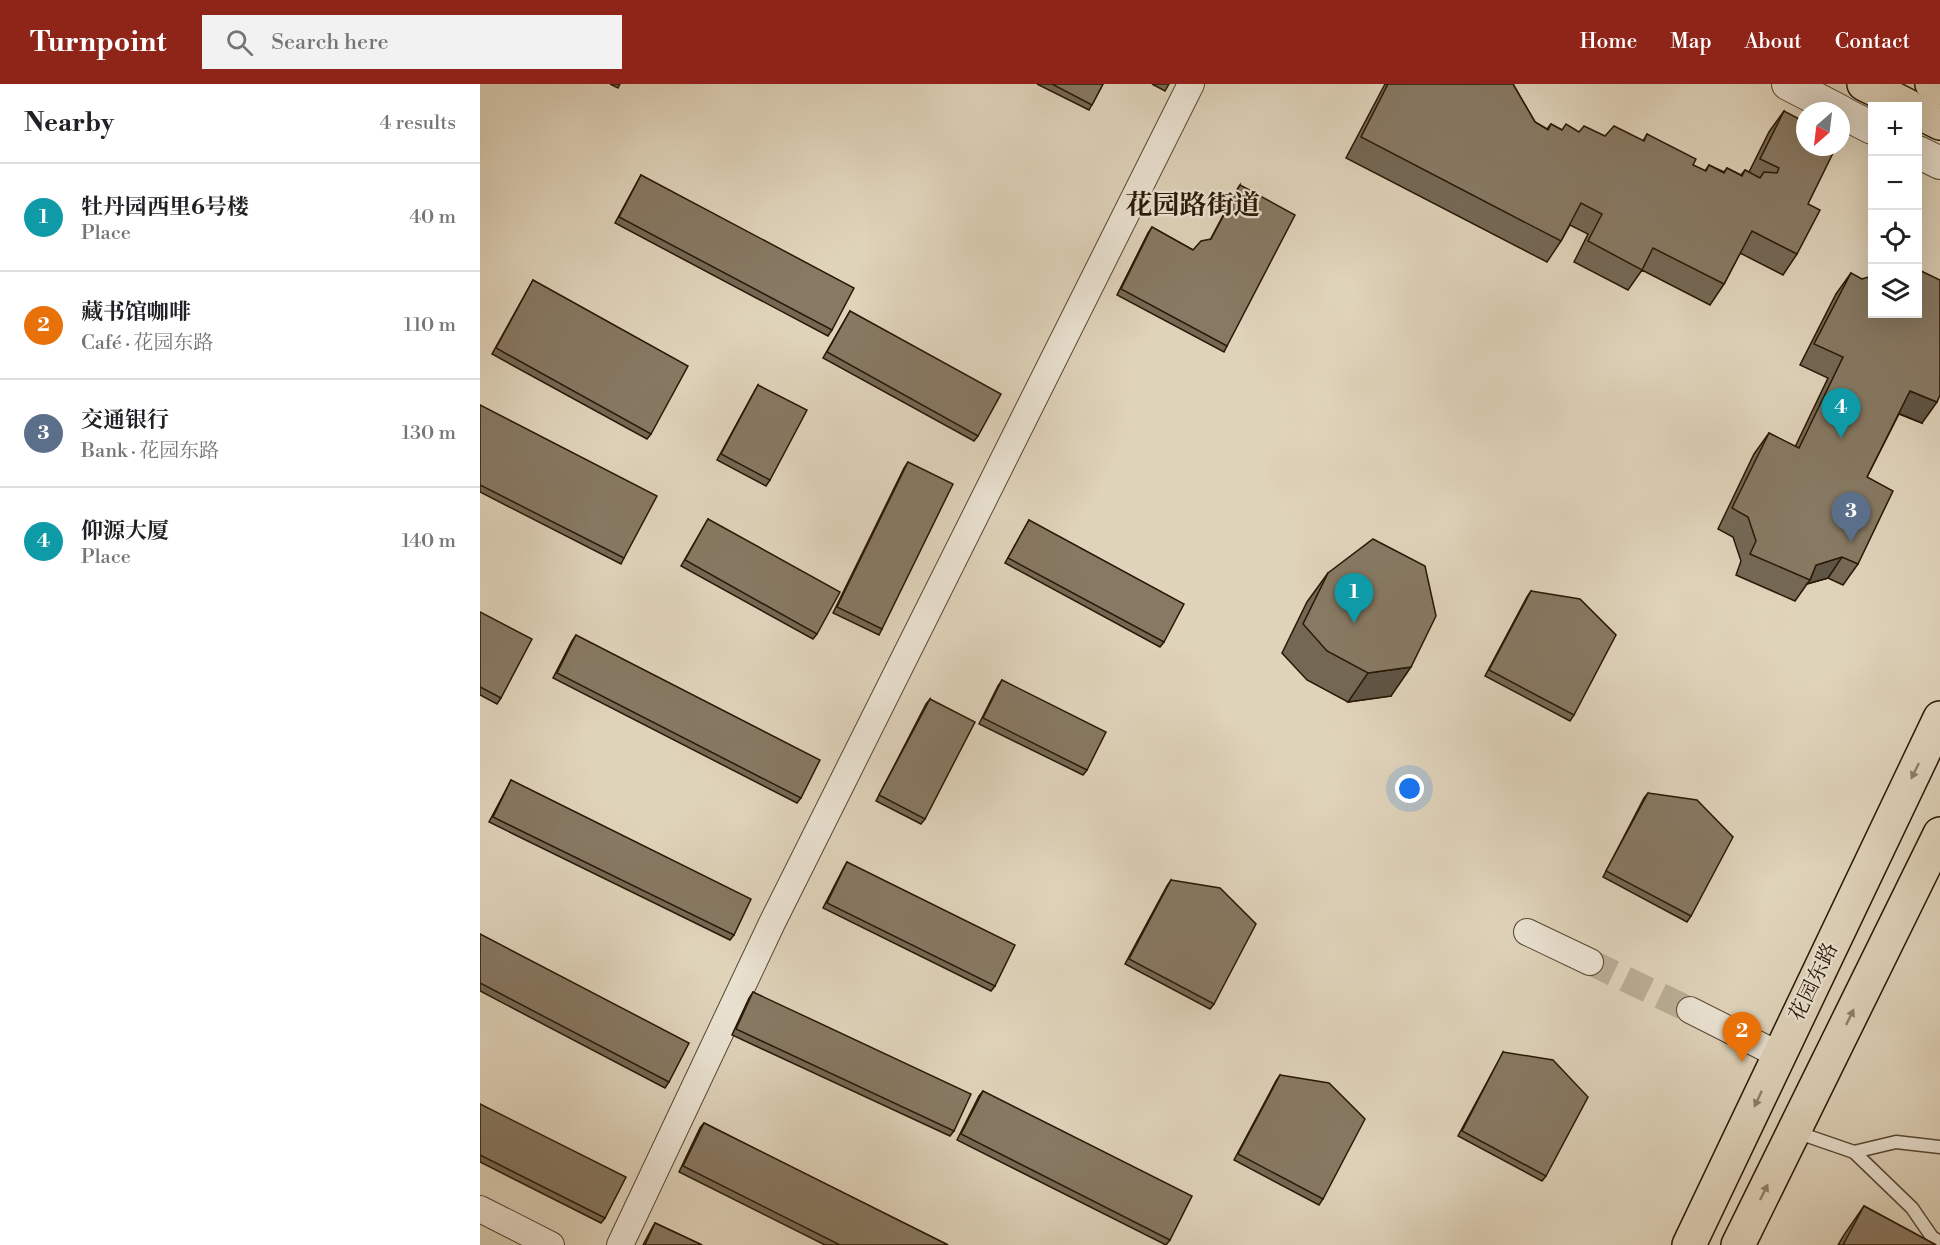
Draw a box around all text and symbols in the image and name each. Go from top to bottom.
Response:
search box [202,15,622,69]
text: Turnpoint [30,25,166,60]
icon: search [223,26,256,59]
text: Search here [271,29,389,56]
text: Home [1580,29,1637,55]
text: Map [1670,29,1712,55]
text: About [1745,29,1802,55]
text: Contact [1835,29,1910,55]
north arrow [1796,102,1850,156]
map controls [1868,102,1922,318]
button: + [1868,102,1922,156]
text: Nearby [24,107,114,139]
text: 4 results [379,111,456,136]
button: − [1868,156,1922,210]
district label: 花园路街道 [1126,189,1261,223]
text: 牡丹园西里6号楼 [81,194,249,221]
text: 1 [39,205,48,230]
text: 40 m [409,205,456,230]
button: locate [1868,210,1922,264]
text: Place [81,221,131,246]
button: layers [1868,264,1922,318]
text: 藏书馆咖啡 [81,299,191,326]
text: 2 [37,313,50,338]
text: 110 m [404,313,456,338]
text: Café · 花园东路 [81,331,213,356]
pin: 4 [1822,388,1860,438]
text: 交通银行 [81,407,169,434]
text: 3 [37,421,50,446]
text: 130 m [401,421,456,446]
text: Bank · 花园东路 [81,439,219,464]
pin: 3 [1832,492,1870,542]
text: 仰源大厦 [81,518,169,545]
text: 4 [37,529,50,554]
text: 140 m [401,529,456,554]
text: Place [81,545,131,570]
pin: 1 [1334,574,1374,623]
one-way arrow [1910,763,1919,780]
your location [1395,774,1424,803]
street label: 花园东路 [1784,939,1844,1025]
one-way arrow [1845,1009,1854,1026]
pin: 2 [1722,1012,1762,1062]
one-way arrow [1754,1090,1763,1107]
one-way arrow [1759,1184,1769,1201]

